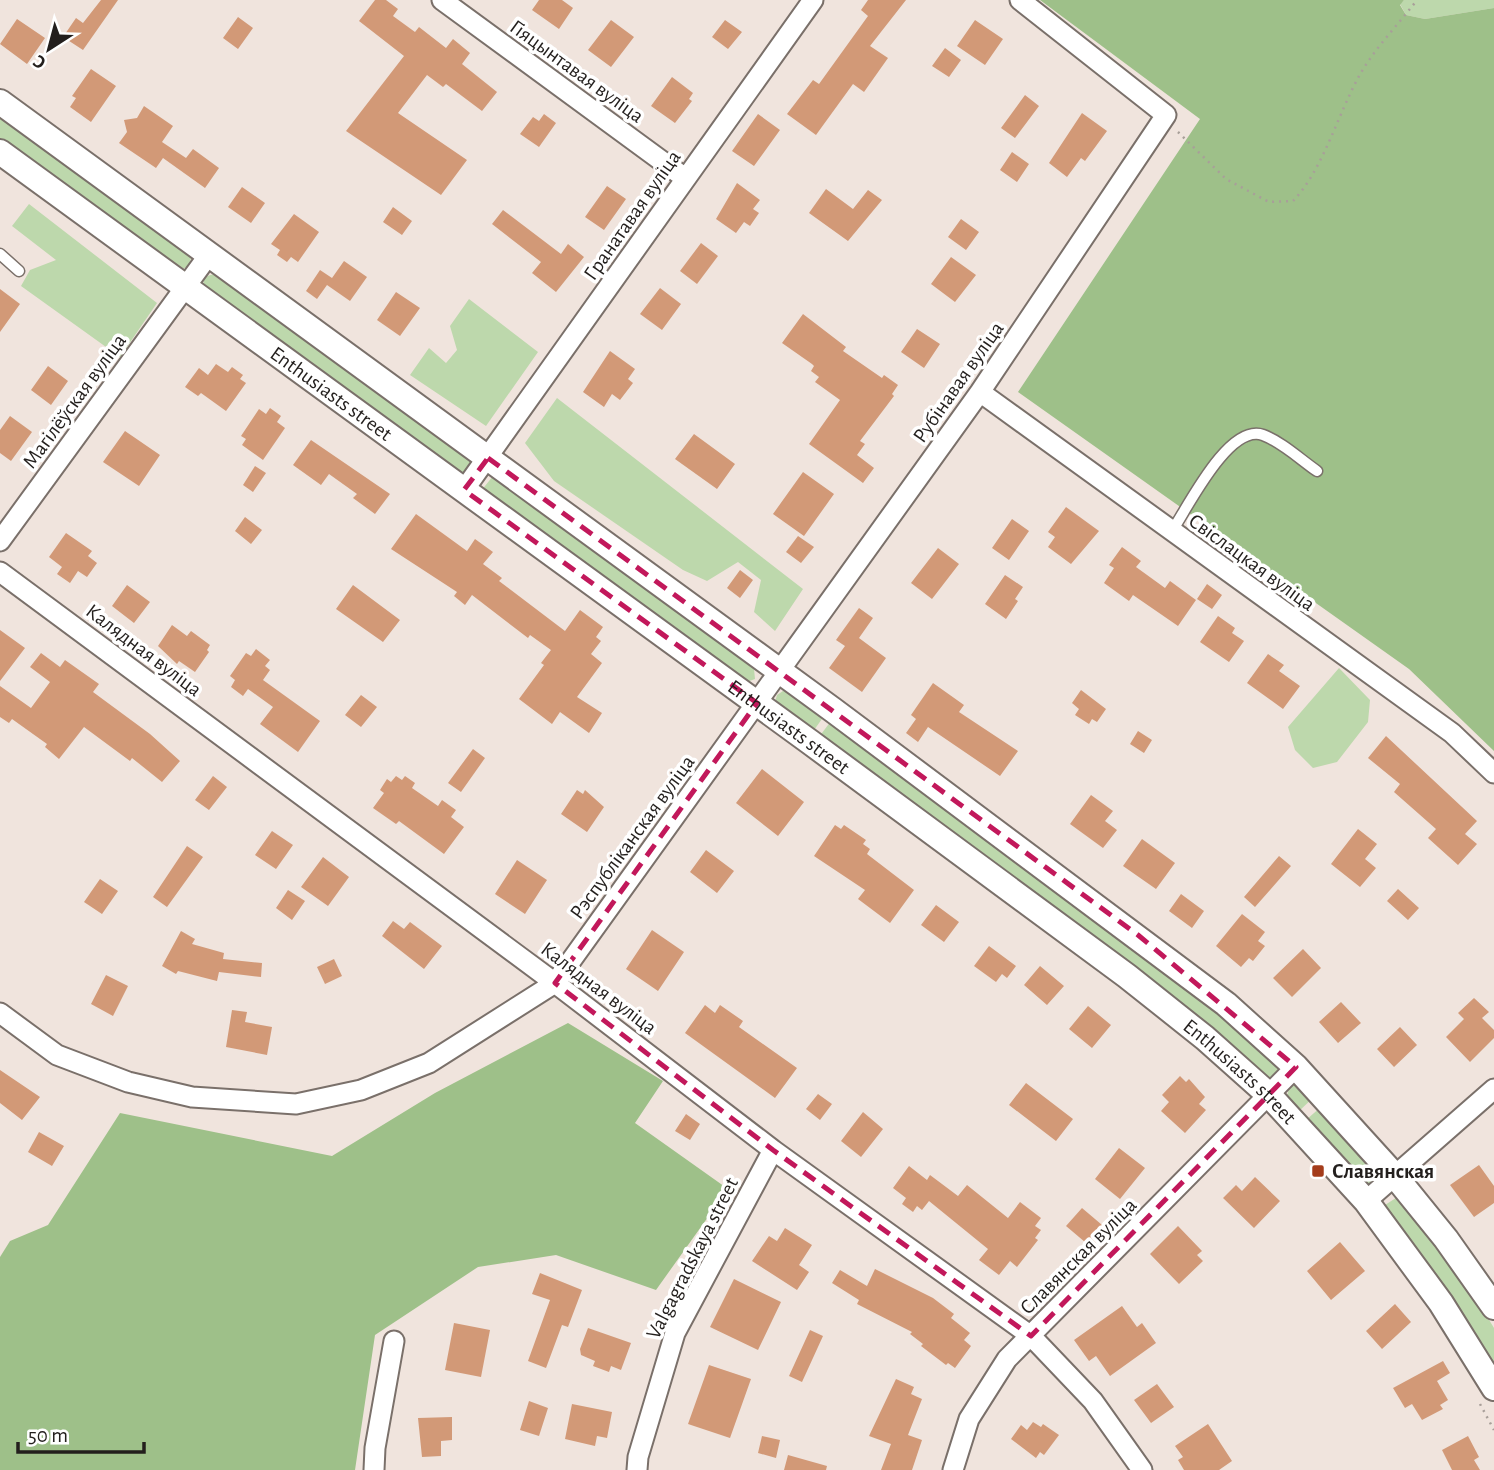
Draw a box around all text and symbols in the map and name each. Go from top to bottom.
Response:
north arrow [14,14,84,84]
street label: Гіяцынтавая вуліца [506,16,648,127]
text: С [30,51,50,72]
street label: Гранатавая вуліца [580,146,685,284]
street label: Рубінавая вуліца [909,318,1008,446]
street label: Магілёўская вуліца [19,330,130,472]
street label: Enthusiasts street [266,343,396,445]
street label: Свіслацкая вуліца [1185,510,1319,615]
street label: Калядная вуліца [82,600,206,701]
street label: Enthusiasts street [724,676,853,779]
street label: Рэспубліканская вуліца [566,751,699,923]
street label: Калядная вуліца [537,938,661,1039]
street label: Enthusiasts street [1179,1015,1300,1128]
place label: Славянская [1332,1161,1434,1182]
marker: Славянская [1310,1163,1326,1179]
street label: Valgagradskaya street [643,1174,742,1342]
street label: Славянская вуліца [1016,1194,1141,1319]
scale bar [18,1410,144,1454]
text: 50 m [28,1425,68,1446]

